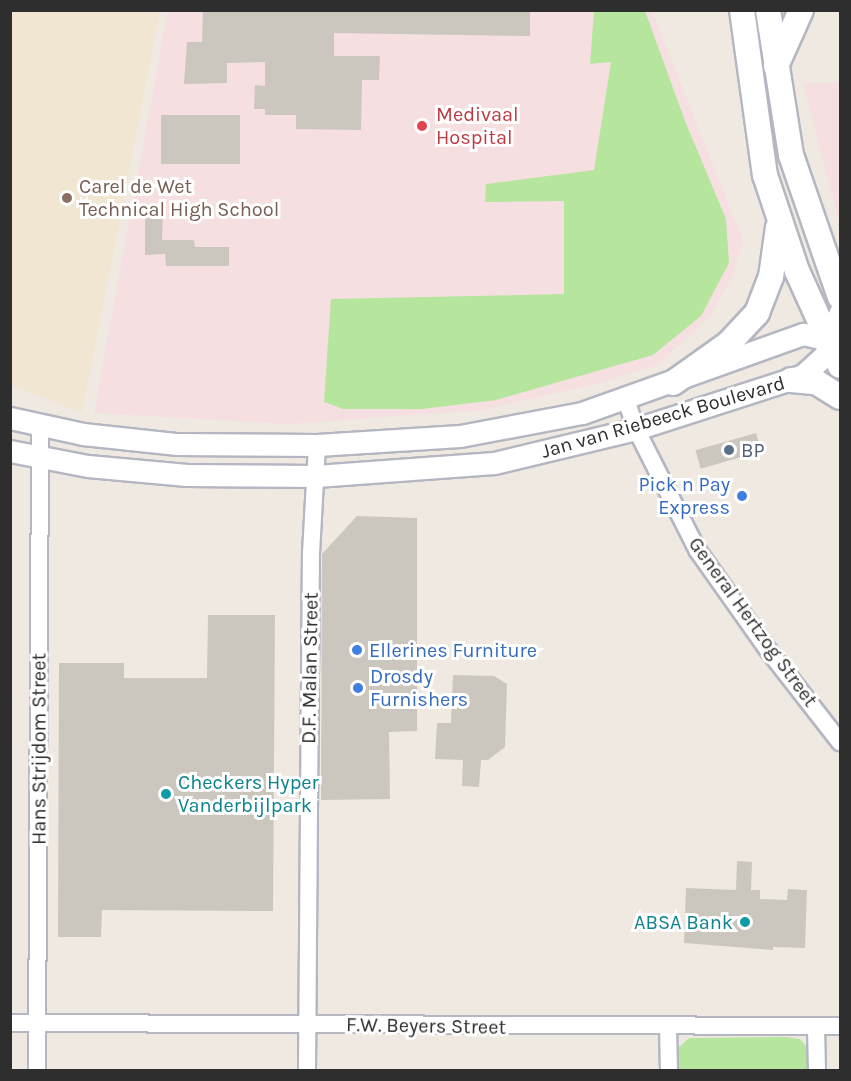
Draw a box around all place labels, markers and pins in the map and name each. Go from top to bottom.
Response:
place label: Medivaal Hospital [436,102,519,149]
marker: Medivaal Hospital [413,117,431,135]
place label: Carel de Wet Technical High School [79,174,279,221]
marker: Carel de Wet Technical High School [60,191,74,205]
place label: BP [741,438,764,462]
marker: BP [722,443,736,457]
place label: Pick n Pay Express [638,472,730,519]
marker: Pick n Pay Express [735,489,749,503]
place label: Ellerines Furniture [369,638,537,662]
marker: Ellerines Furniture [350,643,364,657]
place label: Drosdy Furnishers [370,664,468,711]
marker: Drosdy Furnishers [351,681,365,695]
place label: Checkers Hyper Vanderbijlpark [178,771,319,818]
marker: Checkers Hyper Vanderbijlpark [159,787,173,801]
place label: ABSA Bank [634,910,733,934]
marker: ABSA Bank [738,915,752,929]

